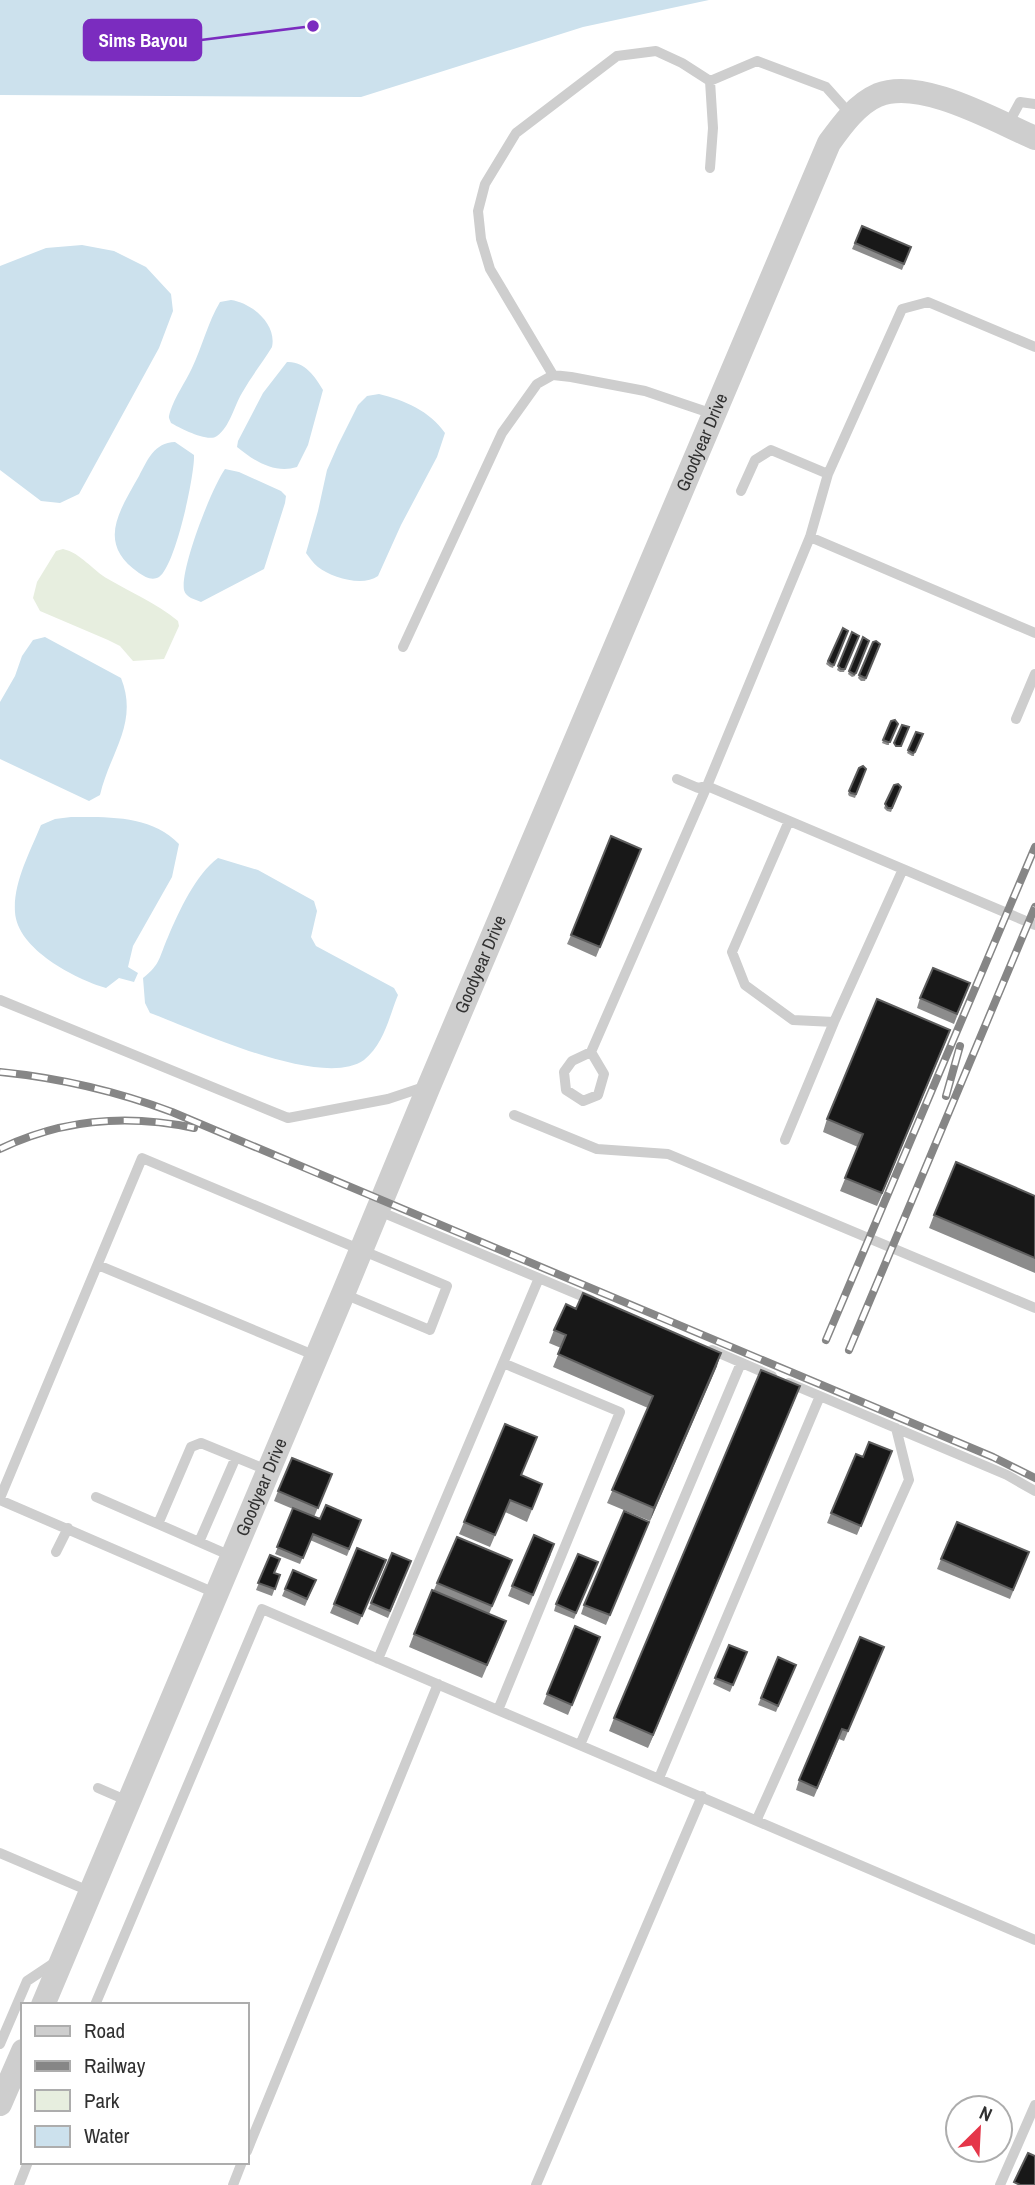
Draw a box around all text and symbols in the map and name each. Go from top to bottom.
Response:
callout: Sims Bayou [84,20,201,60]
text: Sims Bayou [98,27,188,53]
street label: Goodyear Drive [670,389,733,495]
street label: Goodyear Drive [448,911,512,1017]
street label: Goodyear Drive [229,1434,293,1540]
legend [21,2003,248,2164]
text: Road [84,2016,125,2045]
text: Railway [84,2051,146,2080]
text: Park [84,2086,120,2115]
north arrow [944,2094,1014,2164]
text: N [975,2099,996,2128]
text: Water [84,2121,130,2150]

